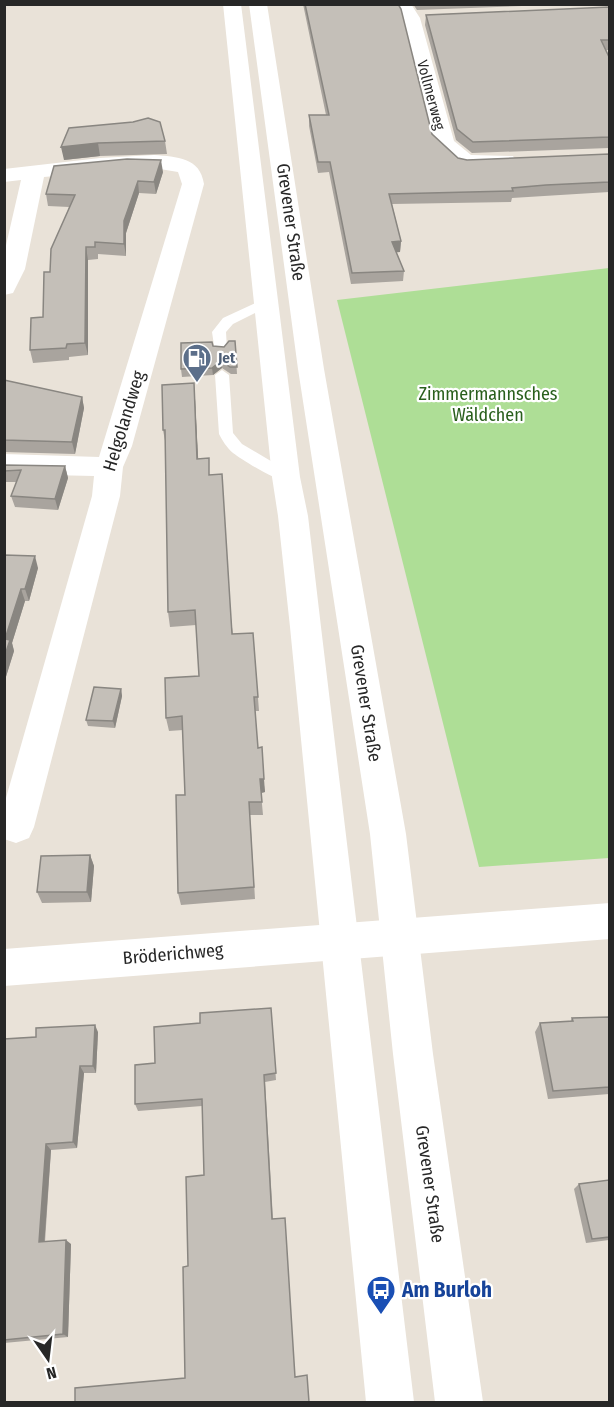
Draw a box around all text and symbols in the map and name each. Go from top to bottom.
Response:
street label: Vollmerweg [413,58,449,132]
street label: Grevener Straße [272,162,310,282]
fuel station icon: Jet [181,342,213,384]
place label: Jet [217,349,236,367]
street label: Helgolandweg [98,368,150,474]
park label: Zimmermannsches Wäldchen [419,383,558,426]
street label: Grevener Straße [346,643,386,763]
street label: Bröderichweg [122,939,225,969]
street label: Grevener Straße [411,1124,449,1244]
bus stop icon: Am Burloh [365,1274,397,1316]
place label: Am Burloh [401,1277,492,1303]
north arrow [18,1329,78,1389]
text: N [45,1363,58,1383]

